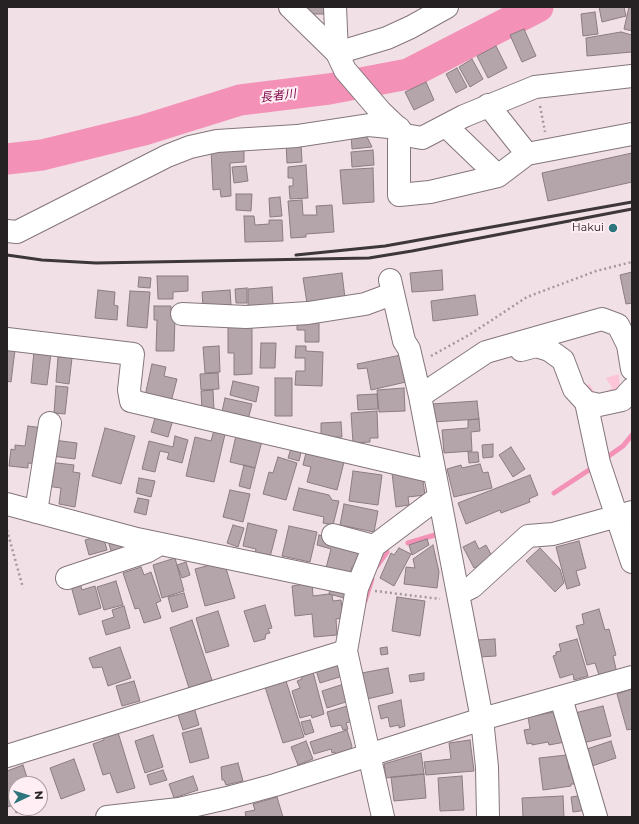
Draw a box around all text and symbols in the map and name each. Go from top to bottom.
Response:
water label: 長者川 [259,87,297,105]
place label: Hakui [572,221,604,235]
marker: Hakui [607,222,619,234]
north arrow [8,776,48,816]
text: N [32,790,46,800]

